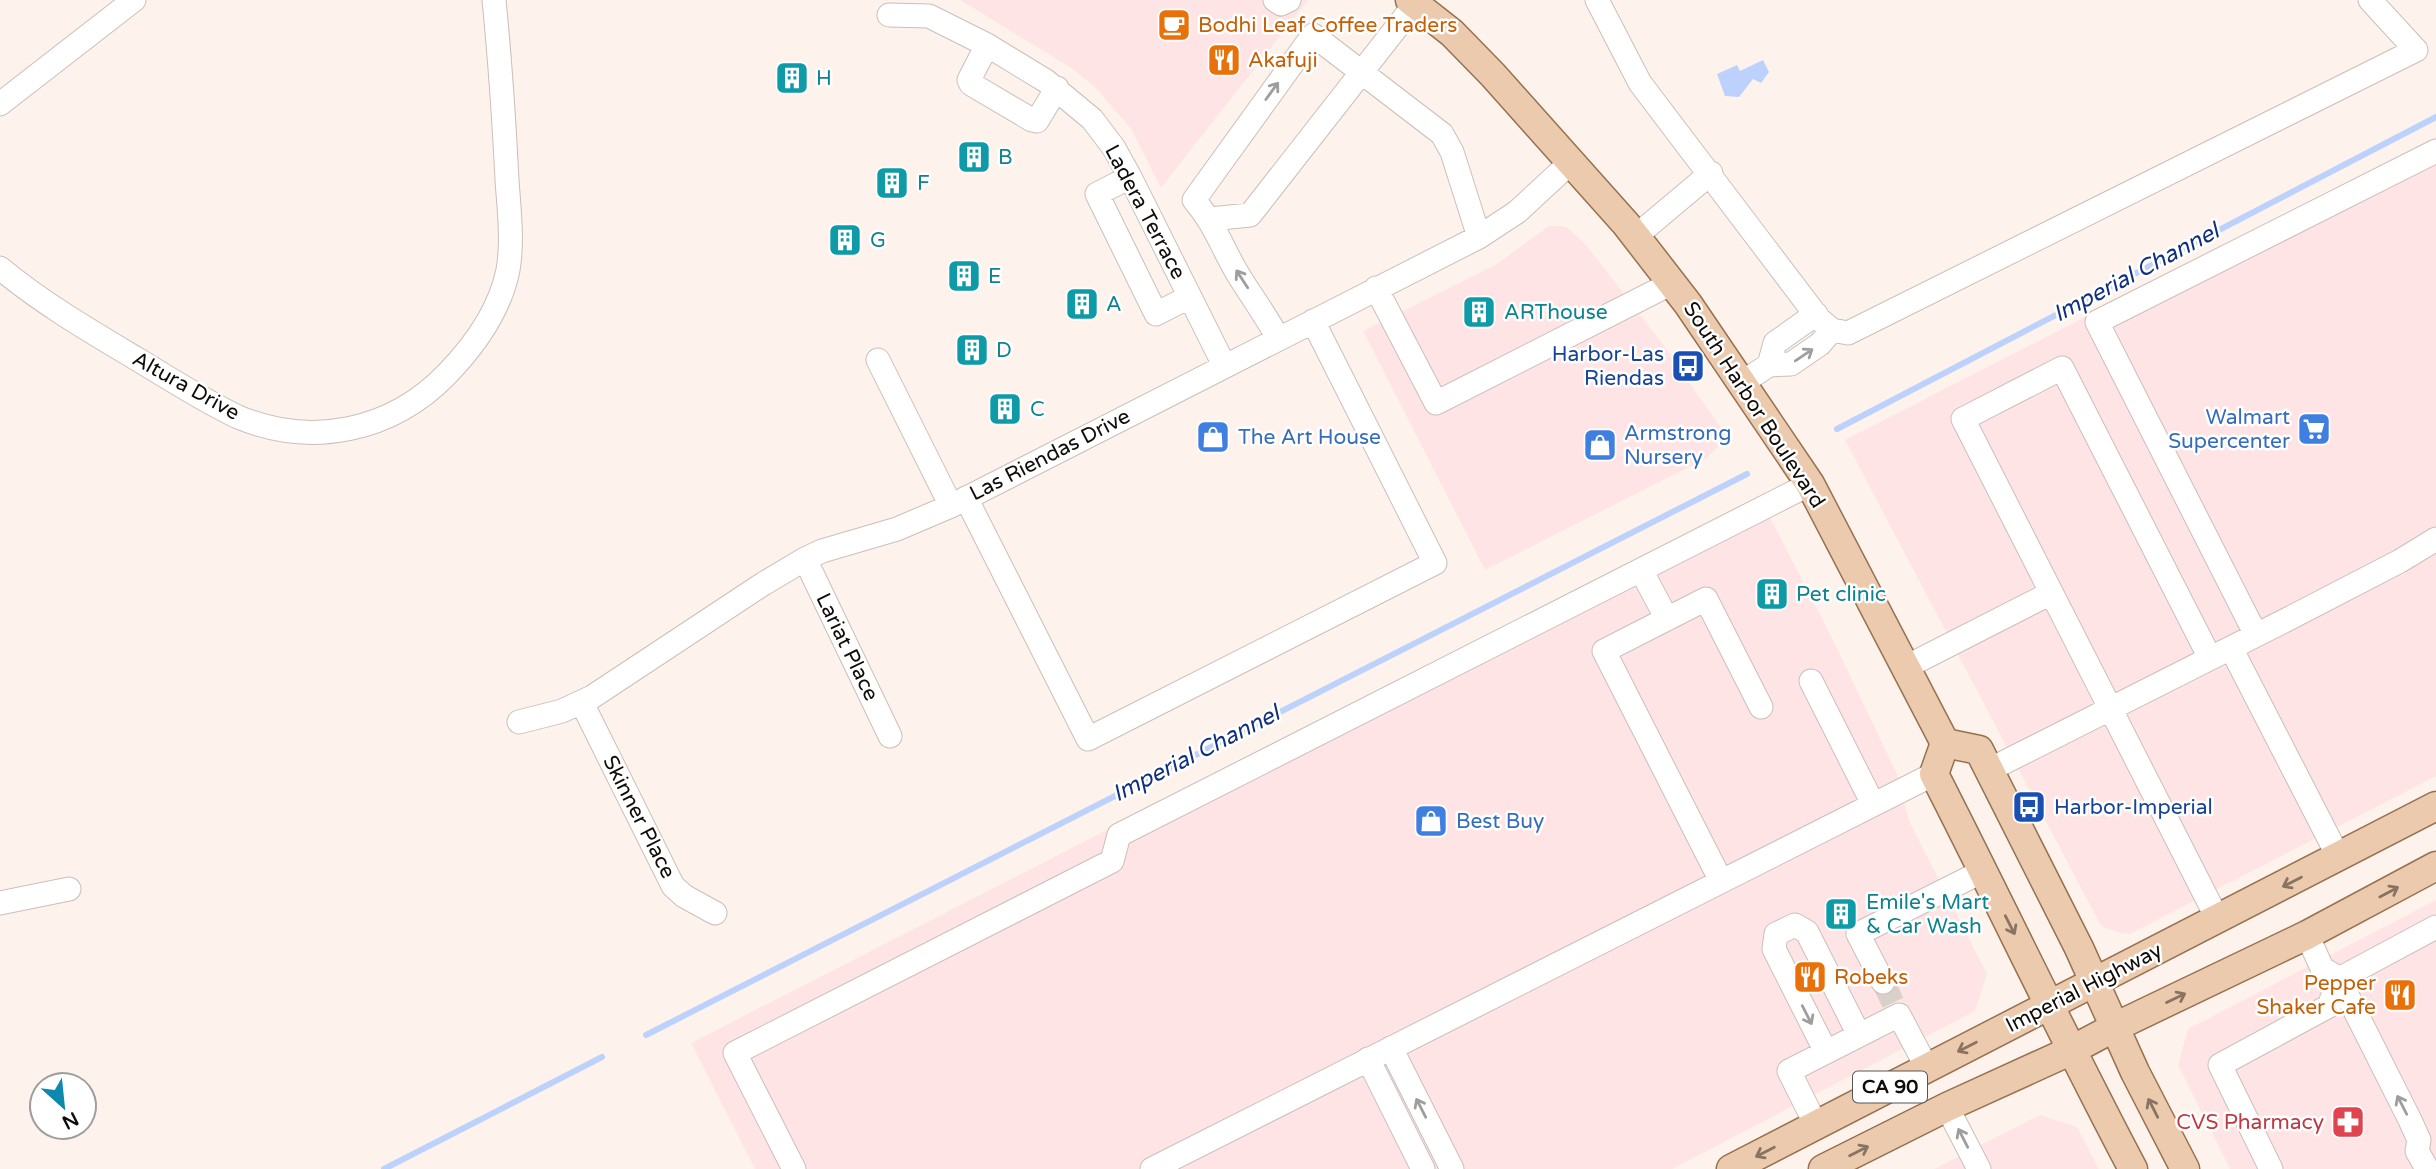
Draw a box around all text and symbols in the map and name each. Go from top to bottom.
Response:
cafe icon: Bodhi Leaf Coffee Traders [1155,6,1193,44]
place label: Bodhi Leaf Coffee Traders [1198,13,1457,38]
restaurant icon: Akafuji [1205,41,1243,79]
place label: Akafuji [1248,48,1318,73]
building icon: H [773,59,811,97]
place label: H [816,66,832,91]
one-way arrow [1265,82,1280,101]
building icon: B [955,138,993,176]
street label: Ladera Terrace [1099,141,1191,284]
place label: B [998,145,1013,170]
building icon: F [873,164,911,202]
place label: F [917,171,930,196]
water label: Imperial Channel [2048,216,2226,329]
building icon: G [826,221,864,259]
place label: G [870,228,886,253]
building icon: E [945,257,983,295]
place label: E [988,264,1001,289]
one-way arrow [1235,270,1249,290]
building icon: A [1063,285,1101,323]
place label: A [1106,292,1122,317]
building icon: ARThouse [1460,293,1498,331]
street label: South Harbor Boulevard [1678,297,1830,513]
place label: ARThouse [1504,300,1608,325]
building icon: D [953,331,991,369]
place label: D [996,338,1012,363]
place label: Harbor-Las Riendas [1552,342,1664,391]
street label: Altura Drive [128,346,244,426]
bus stop icon: Harbor-Las Riendas [1669,347,1707,385]
one-way arrow [1794,348,1813,362]
building icon: C [986,390,1024,428]
place label: C [1030,397,1045,422]
street label: Las Riendas Drive [966,404,1134,506]
place label: Walmart Supercenter [2168,405,2290,454]
supermarket icon: Walmart Supercenter [2295,410,2333,448]
shop icon: The Art House [1194,418,1232,456]
place label: Armstrong Nursery [1624,421,1731,470]
place label: The Art House [1238,425,1381,450]
shop icon: Armstrong Nursery [1581,426,1619,464]
building icon: Pet clinic [1753,575,1791,613]
place label: Pet clinic [1796,582,1886,607]
street label: Lariat Place [810,589,884,705]
water label: Imperial Channel [1108,699,1286,808]
street label: Skinner Place [597,751,681,883]
bus stop icon: Harbor-Imperial [2010,788,2048,826]
place label: Harbor-Imperial [2054,795,2213,820]
shop icon: Best Buy [1412,802,1450,840]
place label: Best Buy [1456,809,1544,834]
one-way arrow [2282,876,2303,889]
one-way arrow [2378,885,2399,899]
place label: Emile's Mart & Car Wash [1866,890,1989,939]
building icon: Emile's Mart & Car Wash [1822,895,1860,933]
one-way arrow [2004,914,2018,935]
street label: Imperial Highway [2002,938,2166,1038]
restaurant icon: Robeks [1791,958,1829,996]
place label: Robeks [1834,965,1908,990]
place label: Pepper Shaker Cafe [2257,971,2376,1020]
restaurant icon: Pepper Shaker Cafe [2381,976,2419,1014]
one-way arrow [2165,991,2186,1005]
one-way arrow [1801,1004,1815,1025]
one-way arrow [1957,1041,1978,1055]
north arrow [28,1071,98,1141]
road number: CA 90 [1853,1072,1927,1102]
one-way arrow [2395,1095,2409,1116]
one-way arrow [2146,1098,2160,1119]
one-way arrow [1414,1099,1428,1119]
pharmacy icon: CVS Pharmacy [2329,1103,2367,1141]
text: N [58,1107,82,1134]
place label: CVS Pharmacy [2176,1110,2324,1135]
one-way arrow [1956,1128,1970,1149]
one-way arrow [1848,1143,1869,1157]
one-way arrow [1755,1145,1776,1159]

